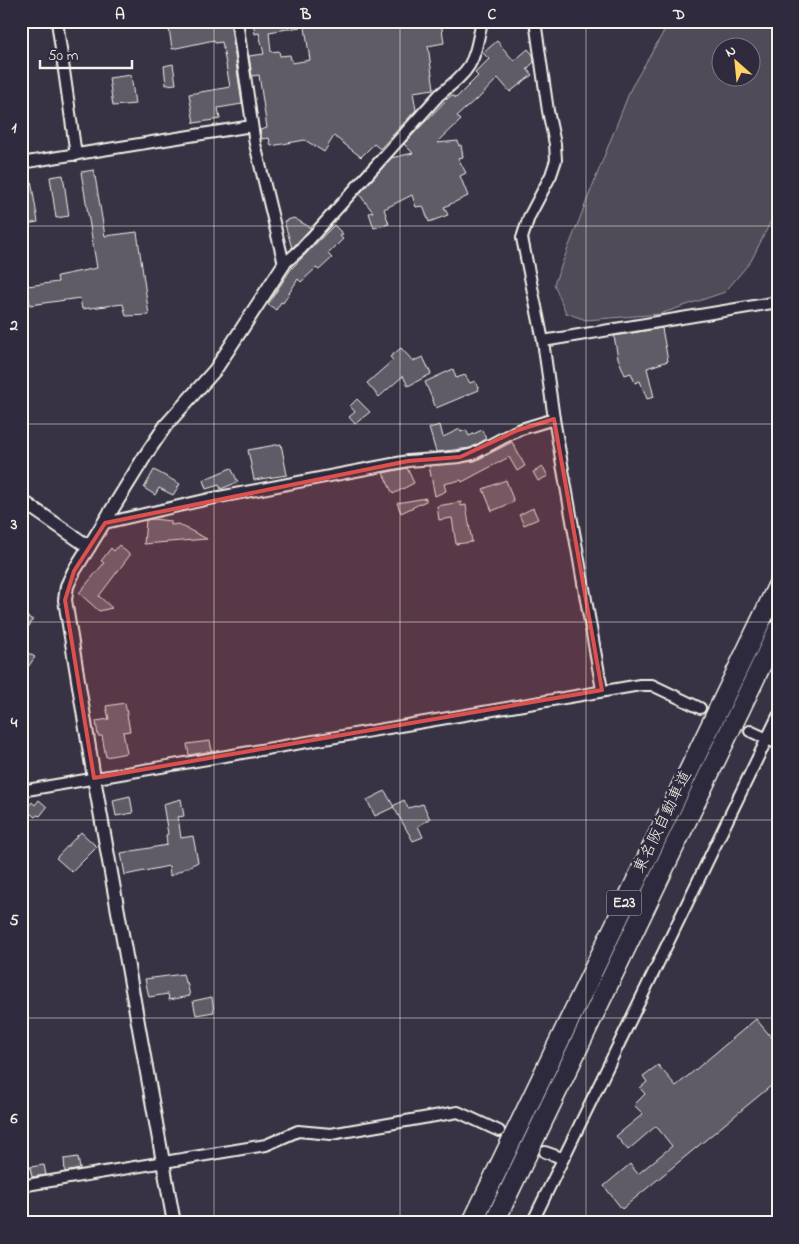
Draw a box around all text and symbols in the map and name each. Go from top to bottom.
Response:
text: A [115,3,125,27]
text: B [300,3,312,27]
text: C [488,3,497,27]
text: D [672,3,685,27]
scale bar [40,38,132,70]
north arrow [712,38,762,88]
text: N [722,40,740,63]
text: 50 m [48,45,79,67]
text: 1 [11,116,17,140]
text: 2 [9,314,18,338]
text: 3 [10,513,18,537]
text: 4 [10,711,18,735]
street label: 東名阪自動車道 [628,766,698,878]
road number: E23 [606,890,642,916]
text: 5 [9,909,19,933]
text: 6 [9,1107,18,1131]

